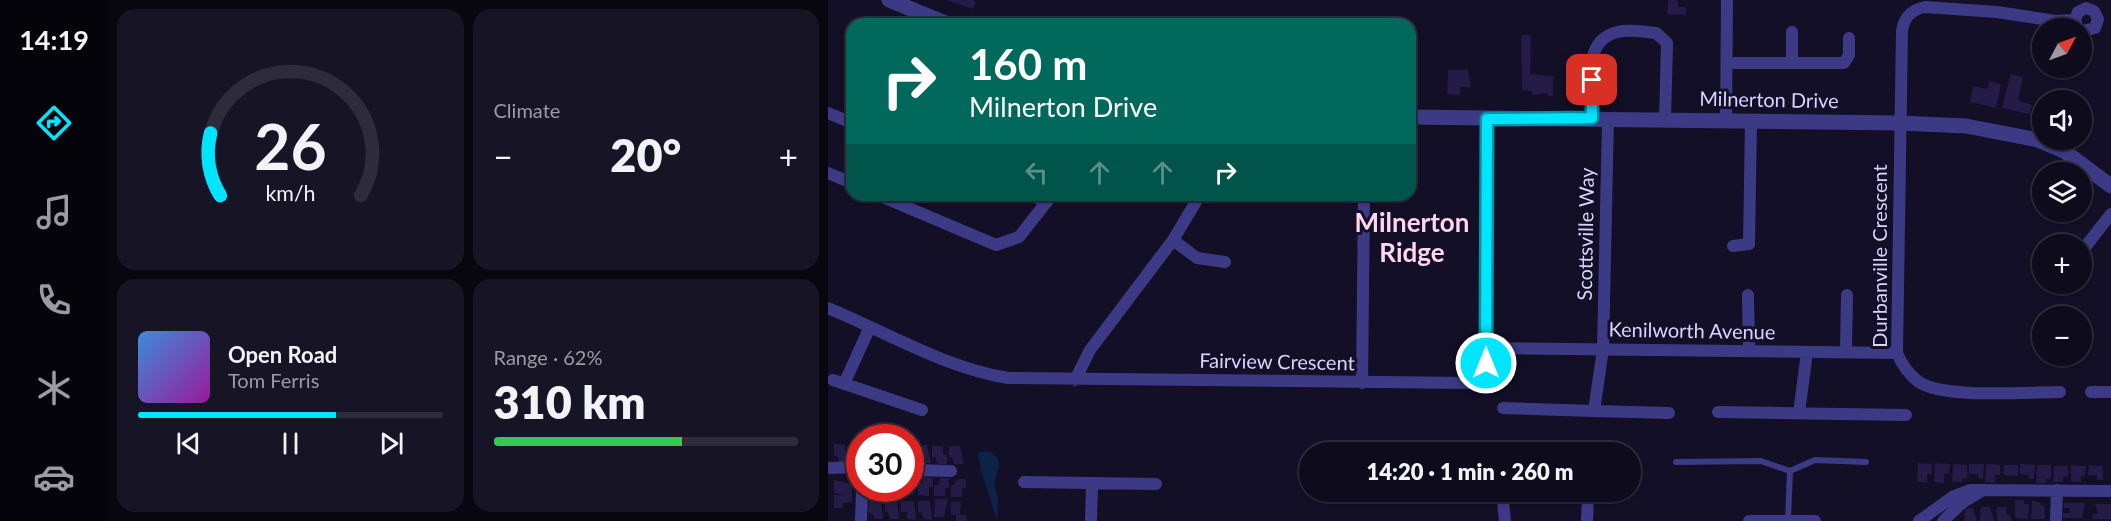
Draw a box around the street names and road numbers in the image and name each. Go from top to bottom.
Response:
street label: Milnerton Drive [1699,86,1839,112]
street label: Durbanville Crescent [1867,164,1891,348]
street label: Scottsville Way [1572,167,1598,301]
street label: Kenilworth Avenue [1608,317,1776,343]
street label: Fairview Crescent [1199,348,1355,374]

